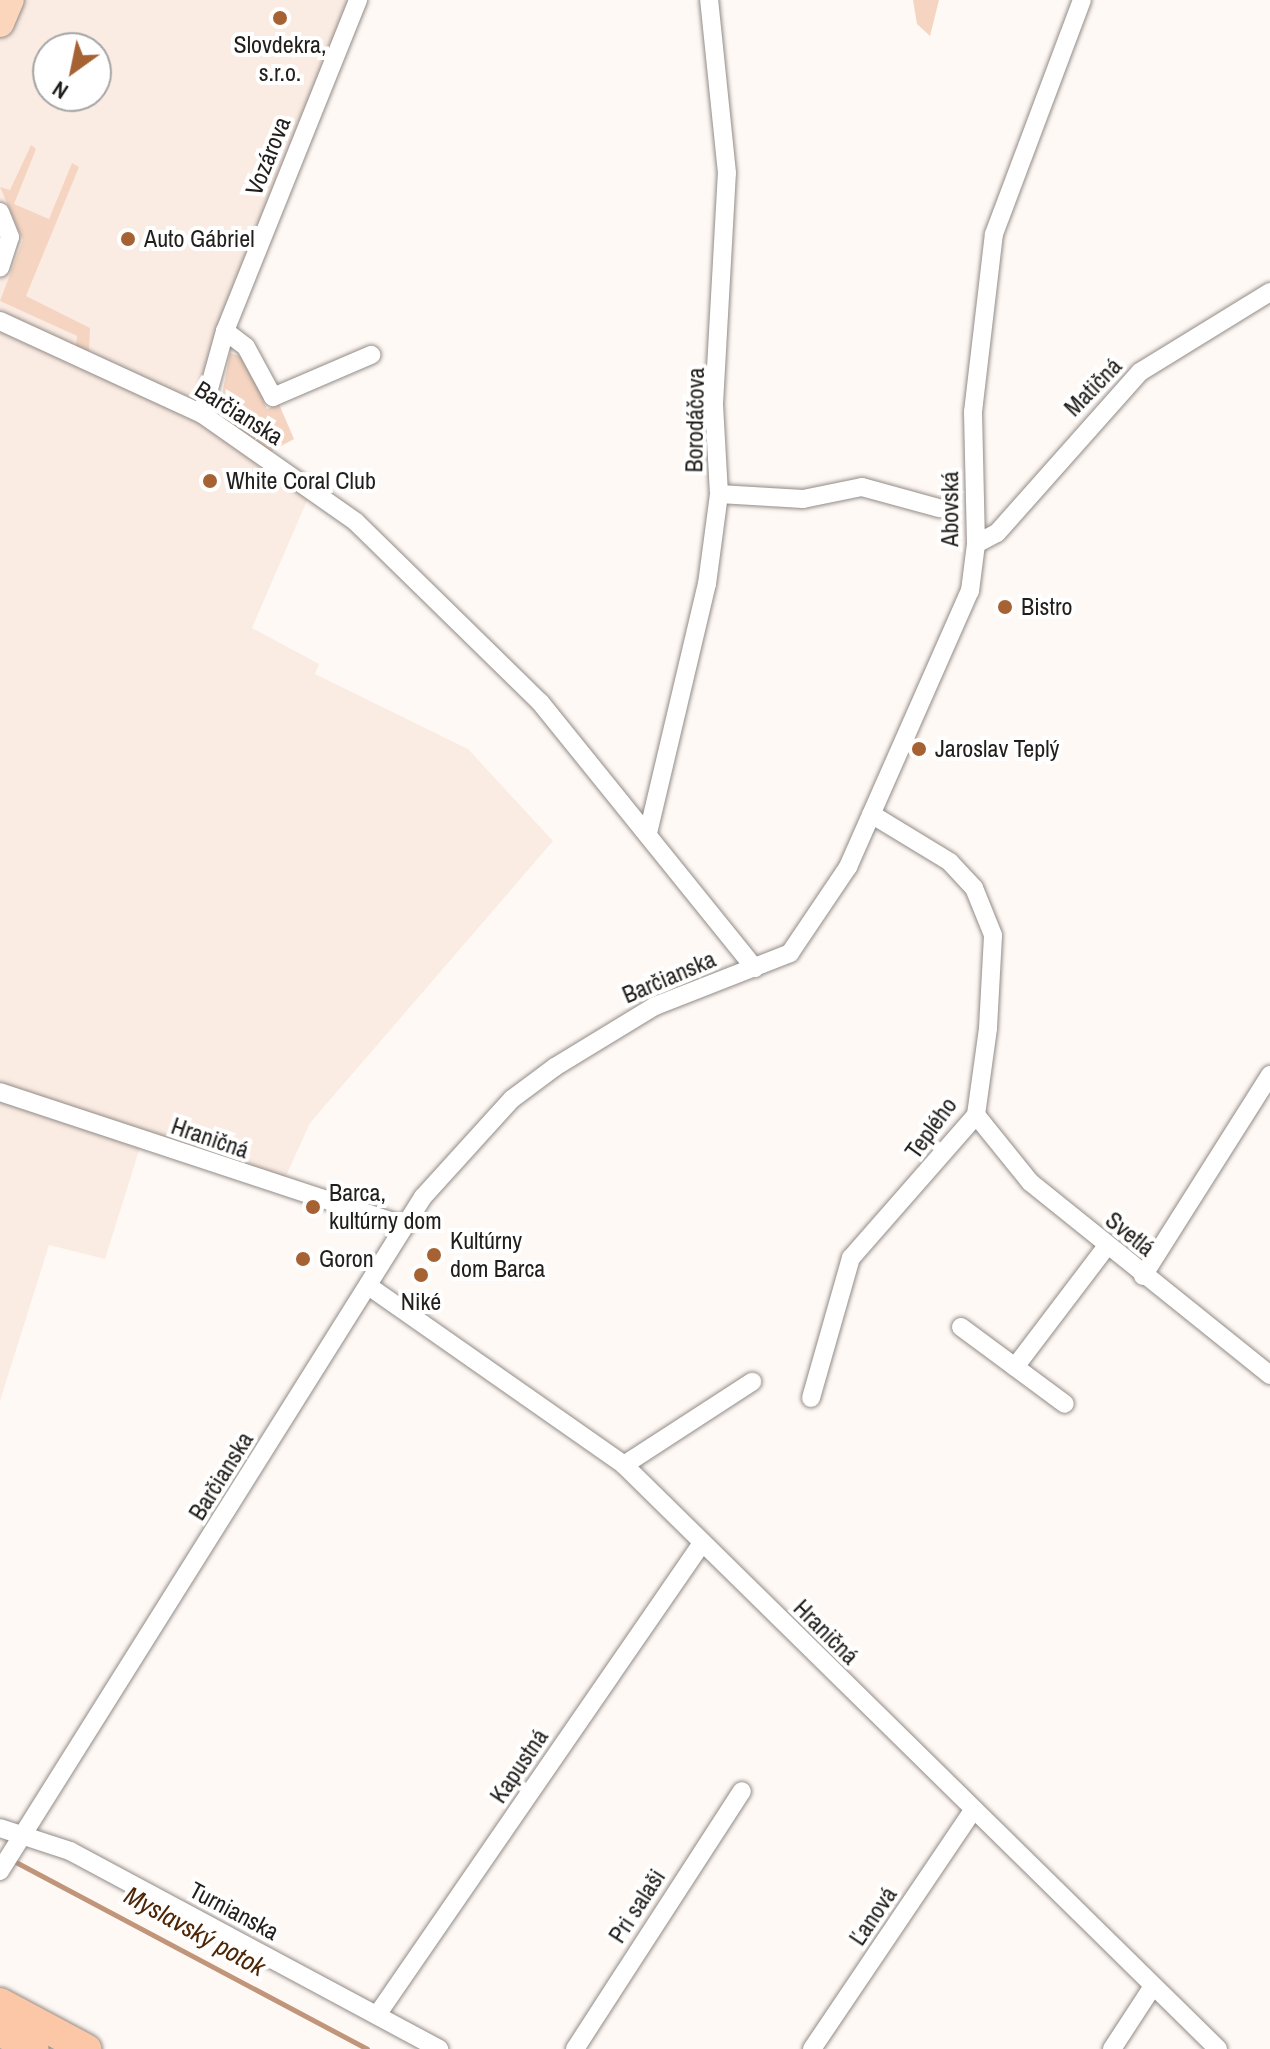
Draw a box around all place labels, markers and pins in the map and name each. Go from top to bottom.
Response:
marker: Slovdekra, s.r.o. [271,9,289,27]
place label: Slovdekra, s.r.o. [234,31,326,87]
place label: Auto Gábriel [144,225,254,253]
marker: Auto Gábriel [119,230,137,248]
place label: White Coral Club [226,467,376,495]
marker: White Coral Club [201,472,219,490]
place label: Bistro [1021,593,1072,621]
marker: Bistro [996,598,1014,616]
place label: Jaroslav Teplý [935,735,1060,763]
marker: Jaroslav Teplý [910,740,928,758]
place label: Barca, kultúrny dom [329,1179,442,1235]
marker: Barca, kultúrny dom [304,1198,322,1216]
place label: Kultúrny dom Barca [450,1227,545,1283]
place label: Goron [319,1245,374,1273]
marker: Kultúrny dom Barca [425,1246,443,1264]
marker: Goron [294,1250,312,1268]
marker: Niké [412,1266,430,1284]
place label: Niké [401,1288,441,1316]

